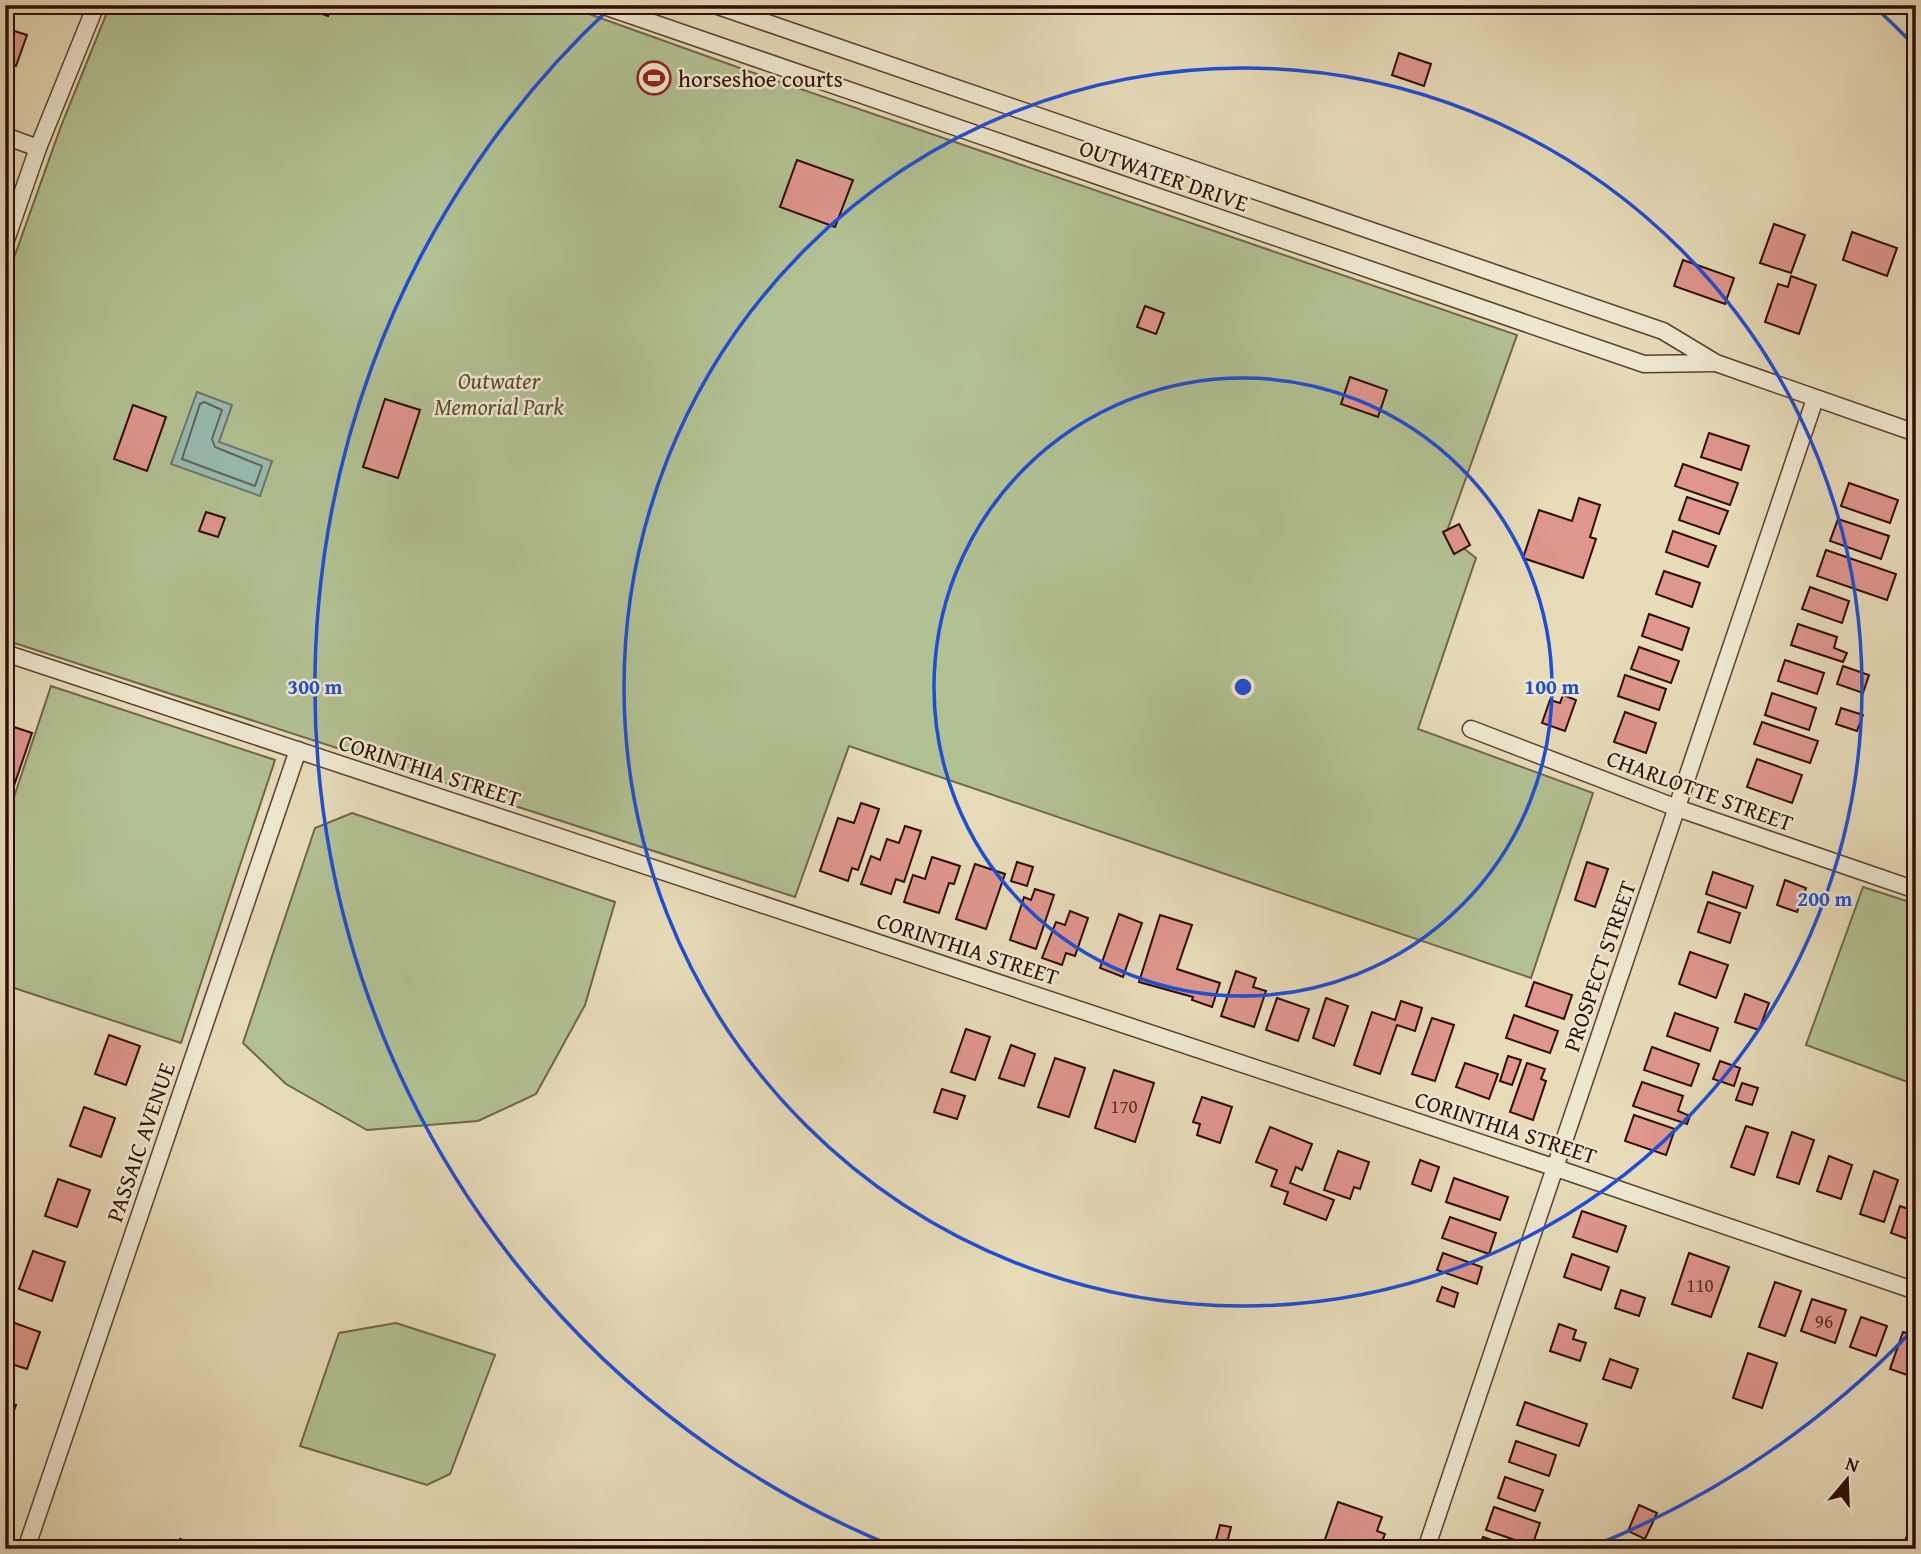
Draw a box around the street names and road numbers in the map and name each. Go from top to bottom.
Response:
street label: OUTWATER DRIVE [1075,131,1253,219]
street label: CORINTHIA STREET [335,725,525,815]
street label: CHARLOTTE STREET [1602,741,1798,839]
street label: PROSPECT STREET [1554,876,1644,1056]
street label: CORINTHIA STREET [873,903,1063,993]
street label: PASSAIC AVENUE [97,1058,183,1226]
street label: CORINTHIA STREET [1411,1082,1601,1172]

